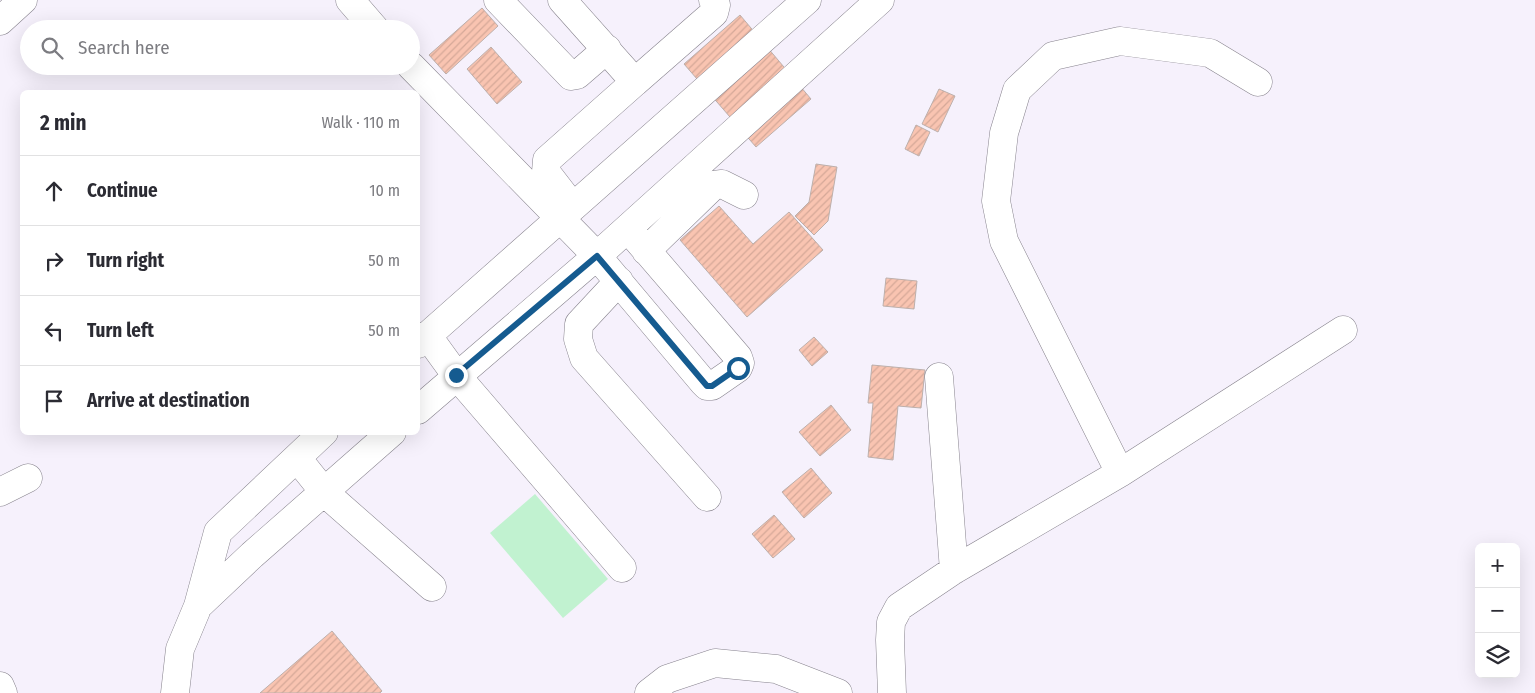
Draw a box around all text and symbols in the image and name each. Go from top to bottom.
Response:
search box [20,20,420,75]
icon: search [38,34,66,62]
text: Search here [78,36,170,59]
text: 2 min [40,110,87,136]
text: Walk · 110 m [322,113,400,132]
icon: ahead [40,177,68,205]
text: Continue [87,179,158,202]
text: 10 m [369,181,400,200]
icon: right [40,247,68,275]
text: Turn right [87,249,164,272]
text: 50 m [368,251,400,270]
icon: left [40,317,68,345]
text: Turn left [87,319,154,342]
text: 50 m [368,321,400,340]
route start [727,357,750,380]
route end [445,364,468,387]
icon: arrive [40,387,68,415]
text: Arrive at destination [87,389,250,412]
map controls [1475,543,1520,678]
button: + [1475,543,1520,588]
button: − [1475,588,1520,633]
button: layers [1475,633,1520,678]

